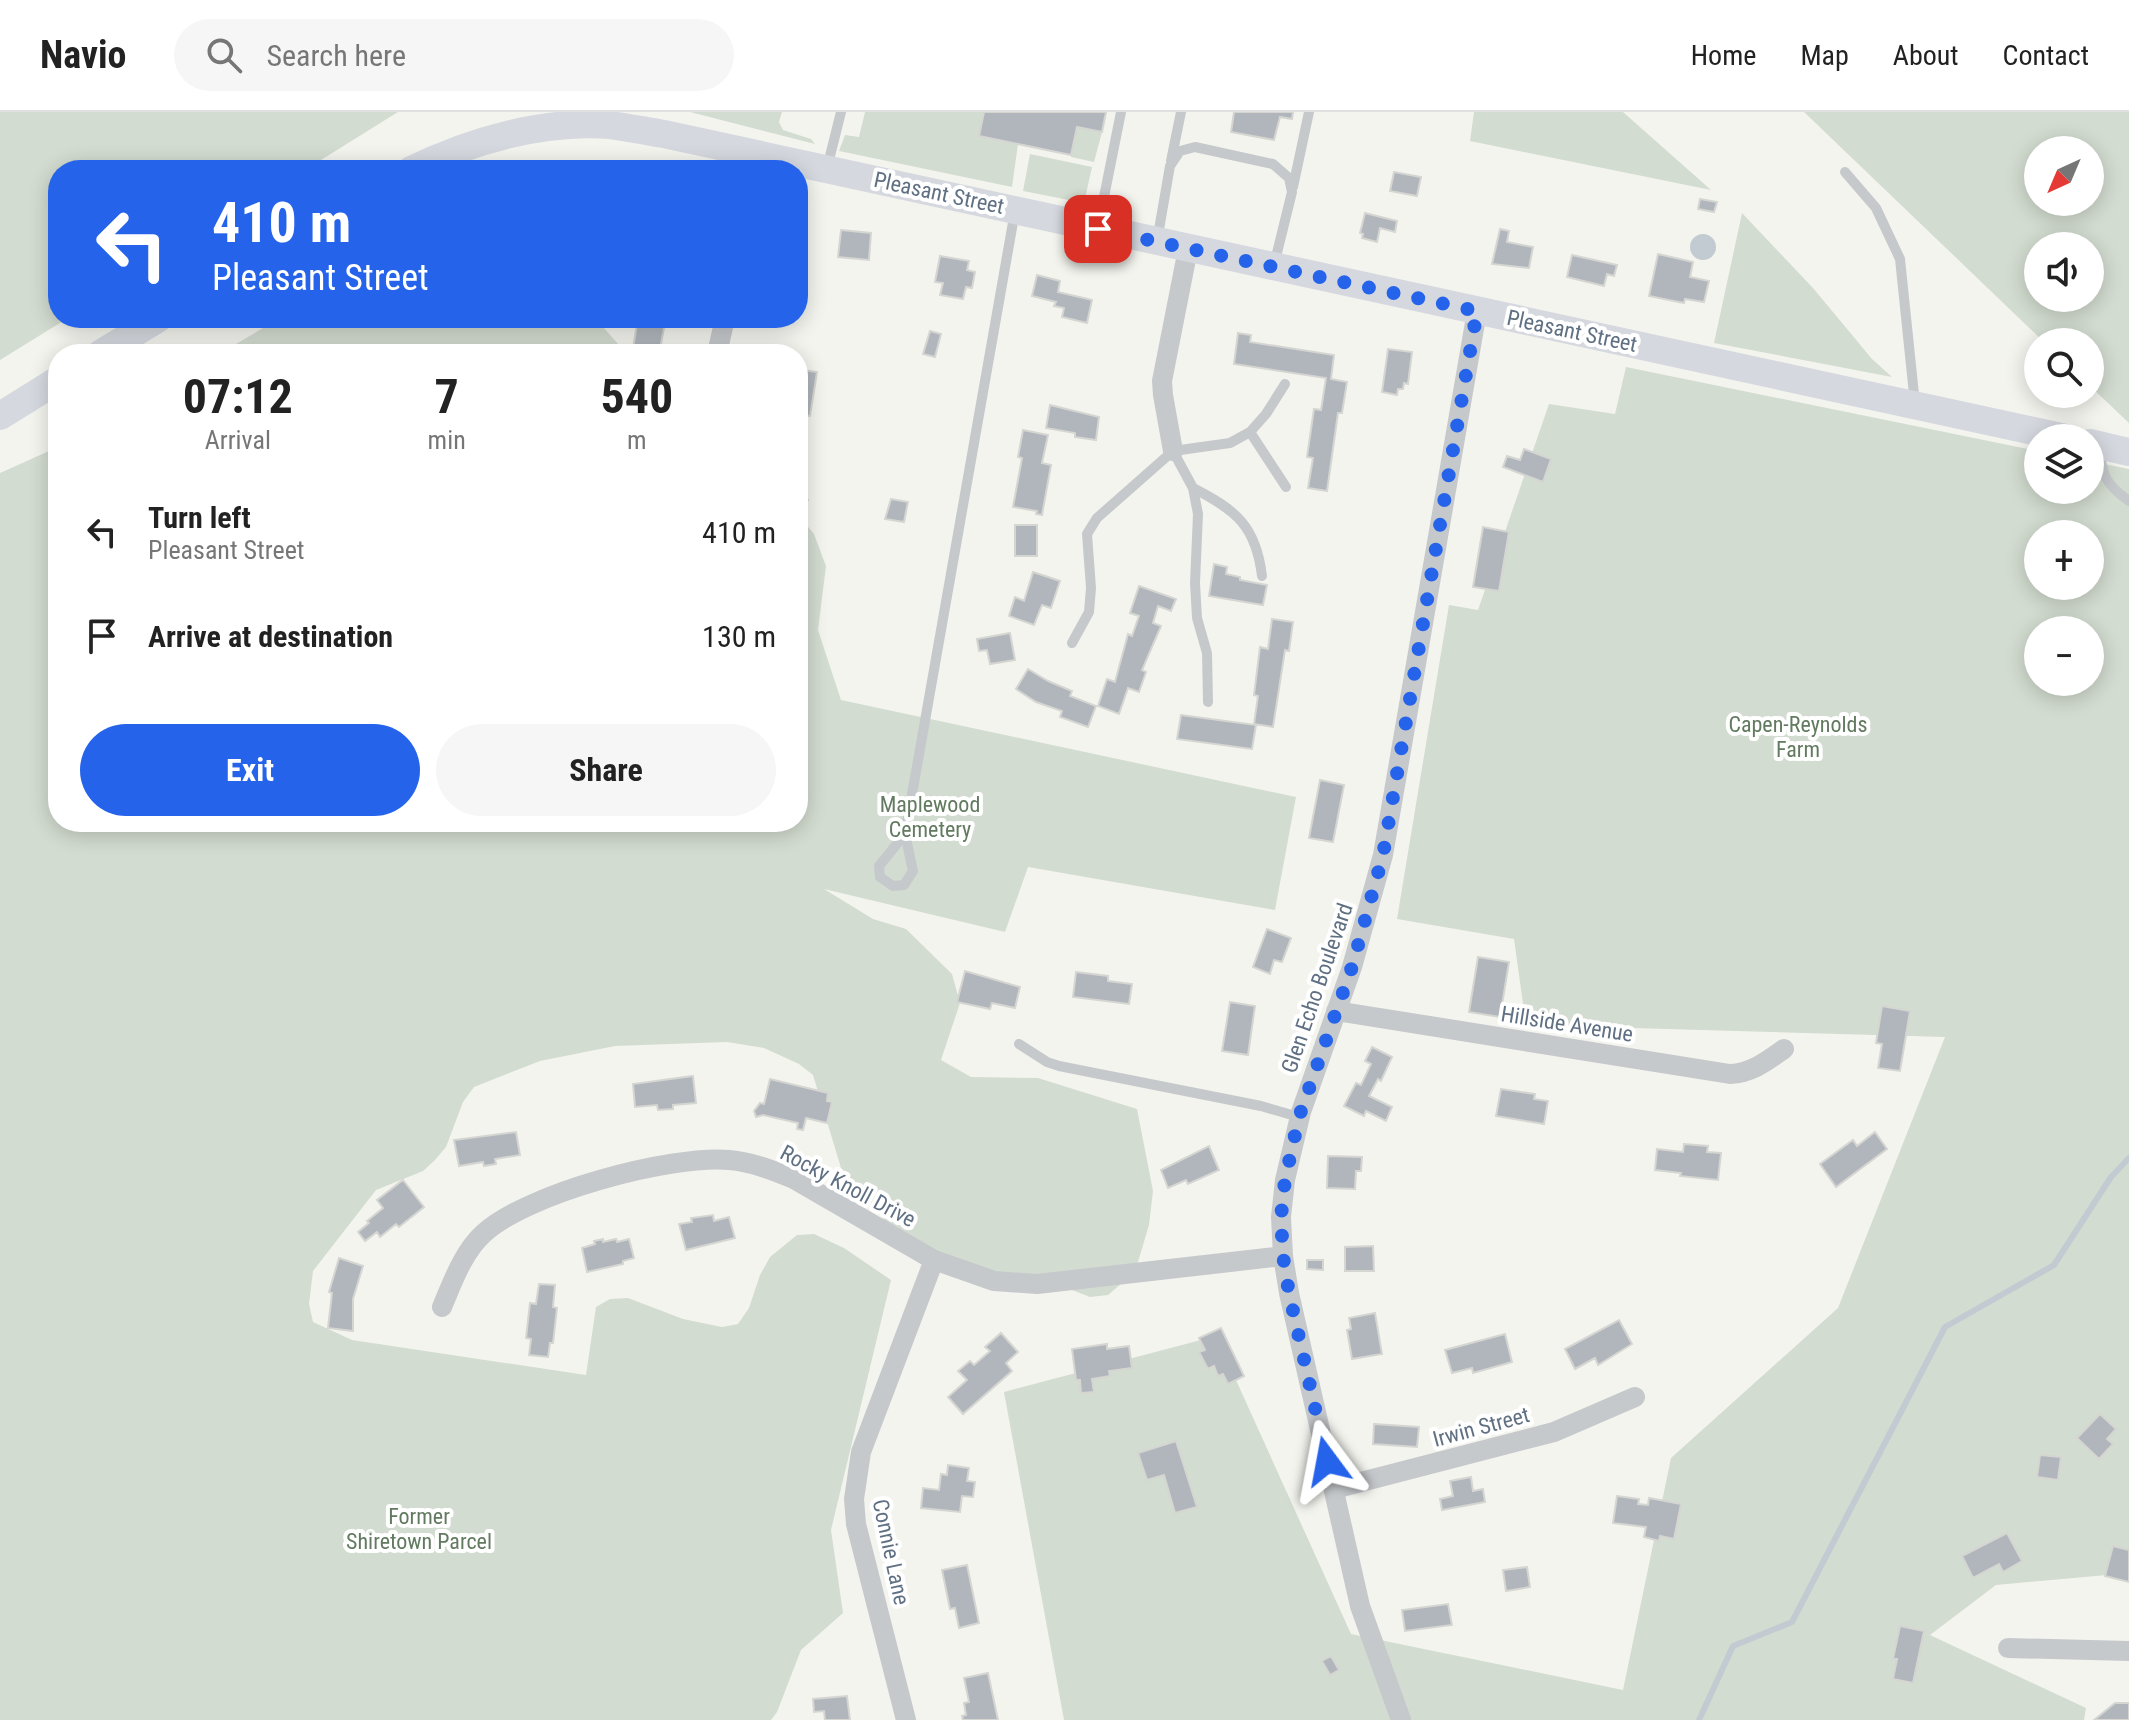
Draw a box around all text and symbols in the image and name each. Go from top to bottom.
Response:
search box [174,19,734,91]
text: Navio [40,33,126,77]
icon: search [202,33,246,77]
text: Search here [266,38,406,73]
text: Home [1691,39,1756,72]
text: Map [1800,39,1849,72]
text: About [1893,39,1959,72]
text: Contact [2003,39,2089,72]
north arrow [2024,136,2104,216]
map controls [2024,136,2104,696]
street label: Pleasant Street [872,167,1006,219]
text: 410 m [212,190,351,256]
icon: left [80,192,184,296]
pin [1064,195,1132,263]
icon: arrive [1076,207,1120,251]
button: sound [2024,232,2104,312]
text: Pleasant Street [212,257,429,299]
street label: Pleasant Street [1505,305,1639,357]
button: search [2024,328,2104,408]
text: 07:12 [183,368,293,425]
text: 7 [435,368,459,425]
text: 540 [600,368,673,425]
button: layers [2024,424,2104,504]
text: Arrival [205,425,271,455]
text: min [428,425,466,455]
text: m [627,425,647,455]
text: Turn left [148,500,251,535]
icon: left [80,510,124,554]
text: 410 m [702,515,776,550]
button: + [2024,520,2104,600]
text: Pleasant Street [148,535,305,565]
icon: arrive [80,614,124,658]
button: − [2024,616,2104,696]
text: Arrive at destination [148,619,393,654]
text: 130 m [702,619,776,654]
park label: Capen-Reynolds Farm [1729,712,1868,762]
button: Exit [80,724,420,816]
button: Share [436,724,776,816]
park label: Maplewood Cemetery [880,792,980,842]
street label: Glen Echo Boulevard [1276,900,1358,1076]
street label: Hillside Avenue [1499,1001,1635,1047]
street label: Rocky Knoll Drive [776,1140,920,1232]
street label: Irwin Street [1430,1402,1532,1452]
position arrow [1285,1419,1369,1503]
street label: Connie Lane [868,1497,914,1607]
park label: Former Shiretown Parcel [346,1504,492,1554]

